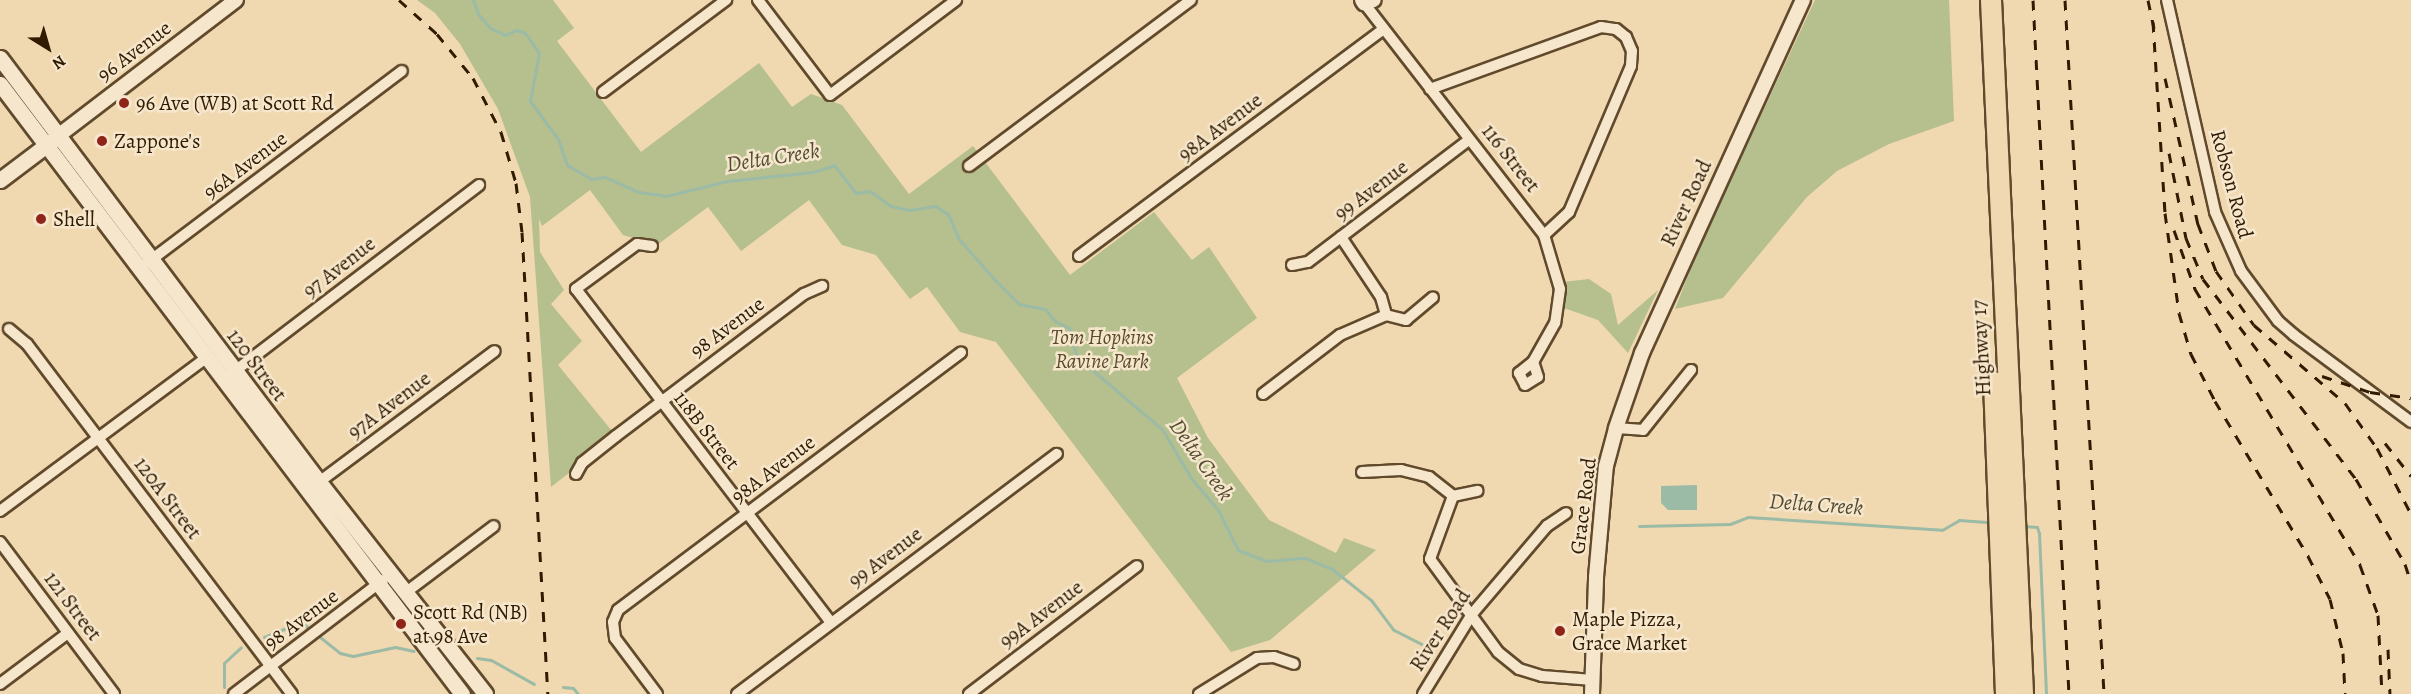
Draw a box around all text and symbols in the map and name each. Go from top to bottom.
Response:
street label: 96 Avenue [92,15,176,87]
north arrow [18,18,78,78]
text: N [48,50,70,75]
street label: 98A Avenue [1173,87,1267,167]
place label: 96 Ave (WB) at Scott Rd [136,90,334,116]
marker: 96 Ave (WB) at Scott Rd [117,96,131,110]
street label: 116 Street [1476,119,1546,197]
street label: 96A Avenue [198,125,292,205]
street label: Robson Road [2205,127,2259,241]
place label: Zappone's [114,128,200,154]
marker: Zappone's [95,134,109,148]
water label: Delta Creek [725,138,821,178]
street label: 99 Avenue [1329,154,1413,226]
street label: River Road [1655,156,1717,250]
place label: Shell [53,206,95,232]
marker: Shell [34,212,48,226]
street label: 97 Avenue [298,231,380,303]
street label: 98 Avenue [685,291,769,363]
street label: Highway 17 [1966,299,1996,397]
street label: 120 Street [222,324,292,406]
park label: Tom Hopkins Ravine Park [1051,324,1153,374]
street label: 97A Avenue [343,366,435,444]
street label: 118B Street [668,386,746,474]
water label: Delta Creek [1163,414,1239,506]
street label: 98A Avenue [726,429,820,509]
street label: 120A Street [129,452,207,544]
street label: Grace Road [1565,456,1601,556]
water label: Delta Creek [1768,489,1864,521]
street label: 99 Avenue [843,521,927,593]
street label: 121 Street [39,566,107,646]
street label: 99A Avenue [994,574,1088,654]
street label: 98 Avenue [259,583,343,655]
street label: River Road [1404,584,1476,676]
place label: Scott Rd (NB) at 98 Ave [413,599,528,649]
place label: Maple Pizza, Grace Market [1572,606,1687,656]
marker: Scott Rd (NB) at 98 Ave [394,617,408,631]
marker: Maple Pizza, Grace Market [1553,624,1567,638]

